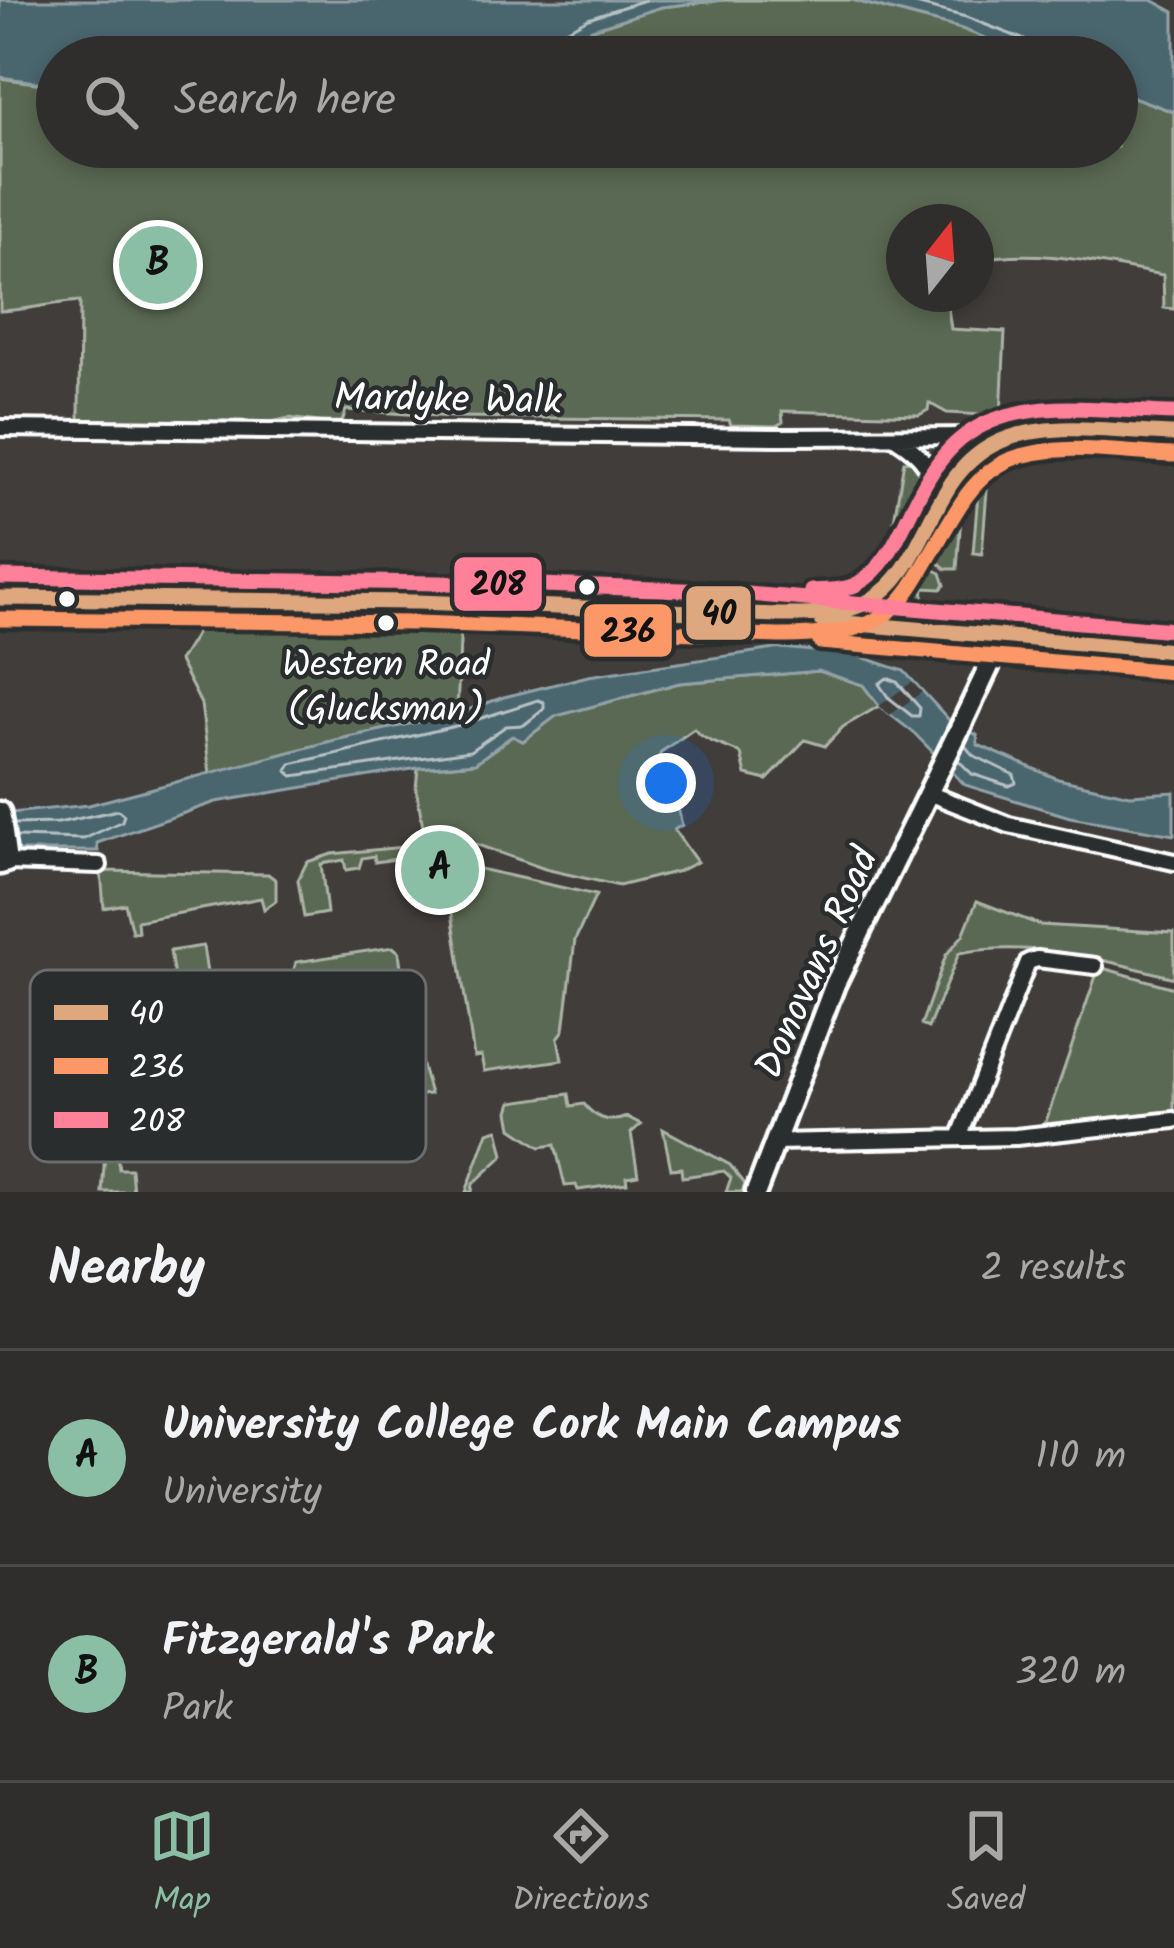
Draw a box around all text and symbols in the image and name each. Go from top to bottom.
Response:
search box [36,36,1138,168]
text: Search here [174,66,396,138]
icon: search [78,69,144,135]
north arrow [886,204,994,312]
pin: B [119,220,197,310]
street label: Mardyke Walk [333,368,563,434]
line badge: 208 [452,555,544,613]
text: 208 [470,560,526,613]
unlabelled marker [576,576,598,598]
line badge: 40 [684,584,753,642]
unlabelled marker [56,588,78,610]
text: 40 [702,589,738,642]
line badge: 236 [582,602,674,659]
text: 236 [600,607,656,660]
marker: Western Road (Glucksman) [375,612,397,634]
place label: Western Road (Glucksman) [282,638,491,740]
your location [636,753,696,813]
pin: A [401,825,479,915]
street label: Donovans Road [740,837,898,1089]
legend [30,970,426,1162]
text: 40 [129,989,164,1042]
text: 236 [129,1043,185,1096]
text: 208 [129,1097,185,1150]
text: Nearby [48,1230,205,1311]
text: 2 results [981,1239,1126,1301]
text: University College Cork Main Campus [162,1391,901,1463]
text: A [75,1427,99,1489]
text: 110 m [1035,1427,1126,1489]
text: University [162,1463,322,1525]
text: Fitzgerald's Park [162,1607,493,1679]
text: B [75,1643,99,1705]
text: 320 m [1015,1643,1126,1705]
text: Park [162,1679,233,1741]
tab: Map [149,1803,215,1928]
tab: Directions [512,1803,649,1928]
tab: Saved [947,1803,1025,1928]

